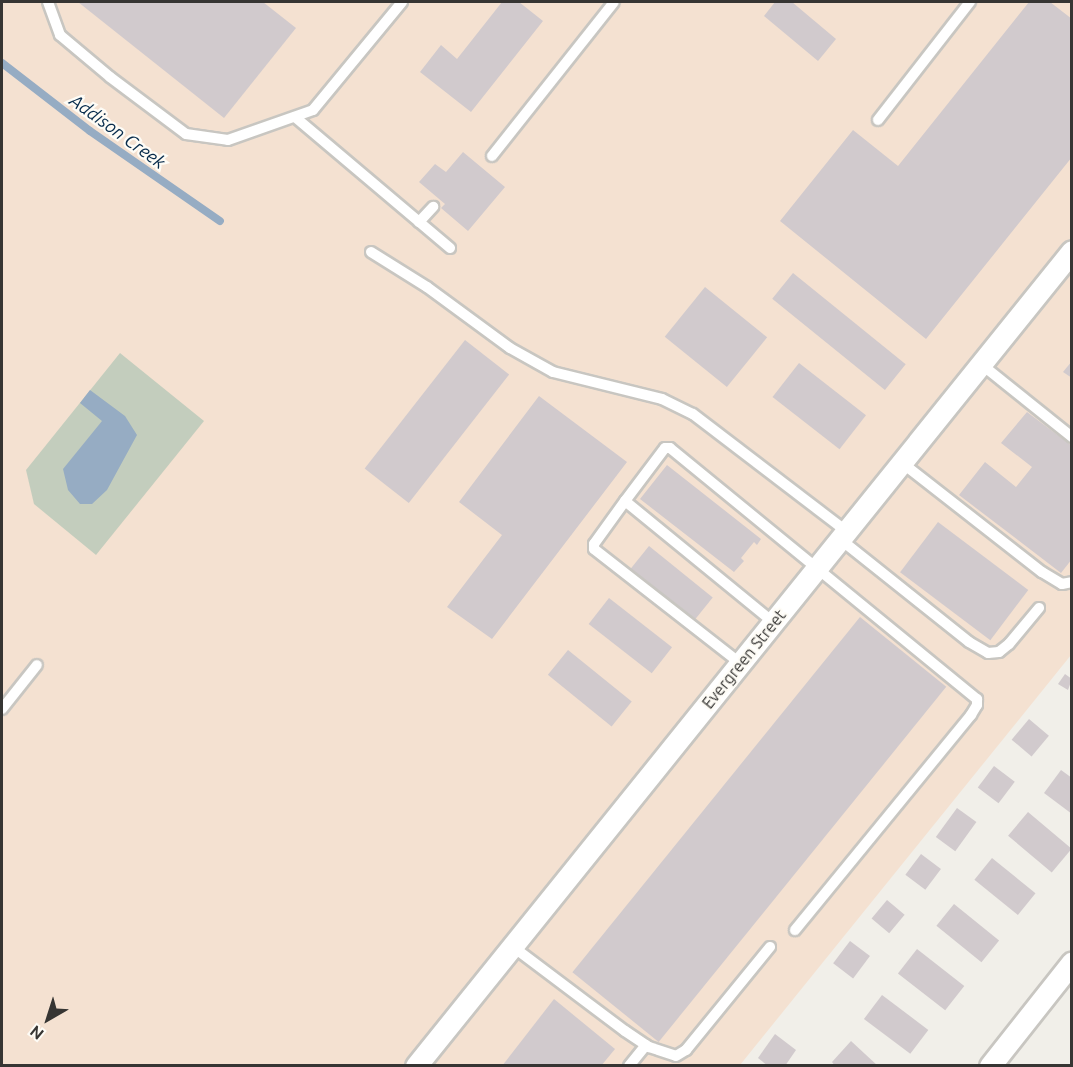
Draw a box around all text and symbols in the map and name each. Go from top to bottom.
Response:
water label: Addison Creek [66,89,170,173]
street label: Evergreen Street [698,606,790,712]
north arrow [18,989,78,1049]
text: N [26,1022,47,1044]

